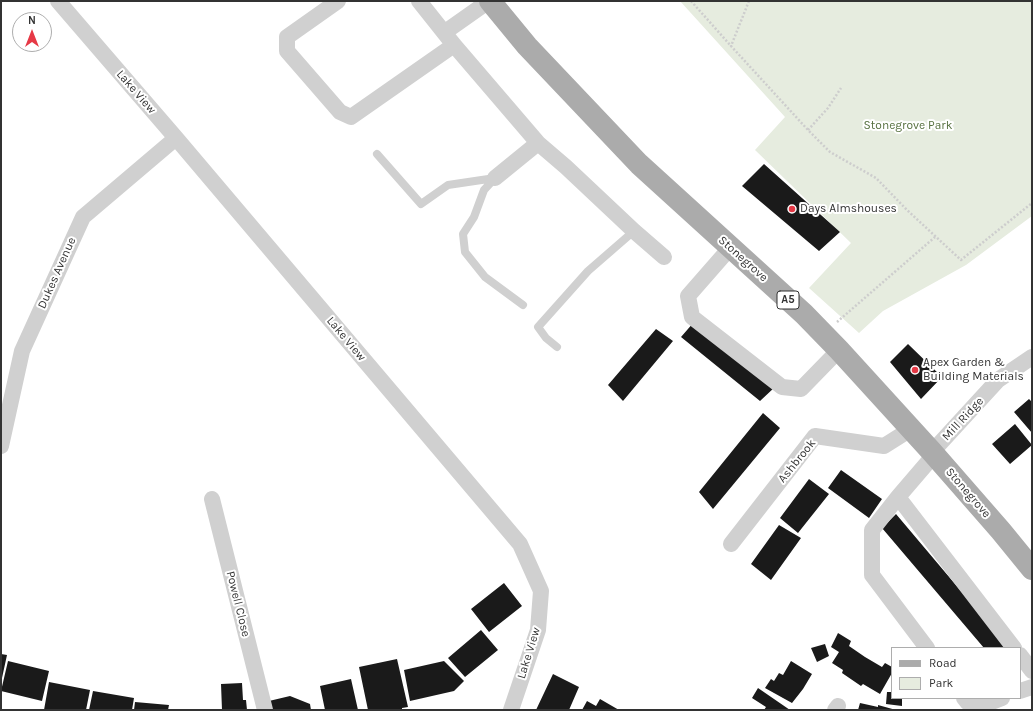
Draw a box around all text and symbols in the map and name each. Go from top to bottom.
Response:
north arrow [12,12,52,52]
text: N [28,14,36,27]
street label: Lake View [113,67,159,117]
park label: Stonegrove Park [864,119,952,133]
place label: Days Almshouses [800,202,897,216]
marker: Days Almshouses [787,204,797,214]
street label: Stonegrove [715,233,771,285]
street label: Dukes Avenue [35,235,79,311]
road number: A5 [777,291,799,309]
street label: Lake View [323,314,369,364]
place label: Apex Garden & Building Materials [923,356,1024,384]
marker: Apex Garden & Building Materials [910,365,920,375]
street label: Mill Ridge [939,394,987,444]
street label: Ashbrook [775,436,819,486]
street label: Stonegrove [942,465,994,521]
street label: Powell Close [223,570,253,638]
street label: Lake View [514,625,544,681]
legend [891,647,1021,699]
text: Road [929,656,957,670]
text: Park [929,676,953,690]

